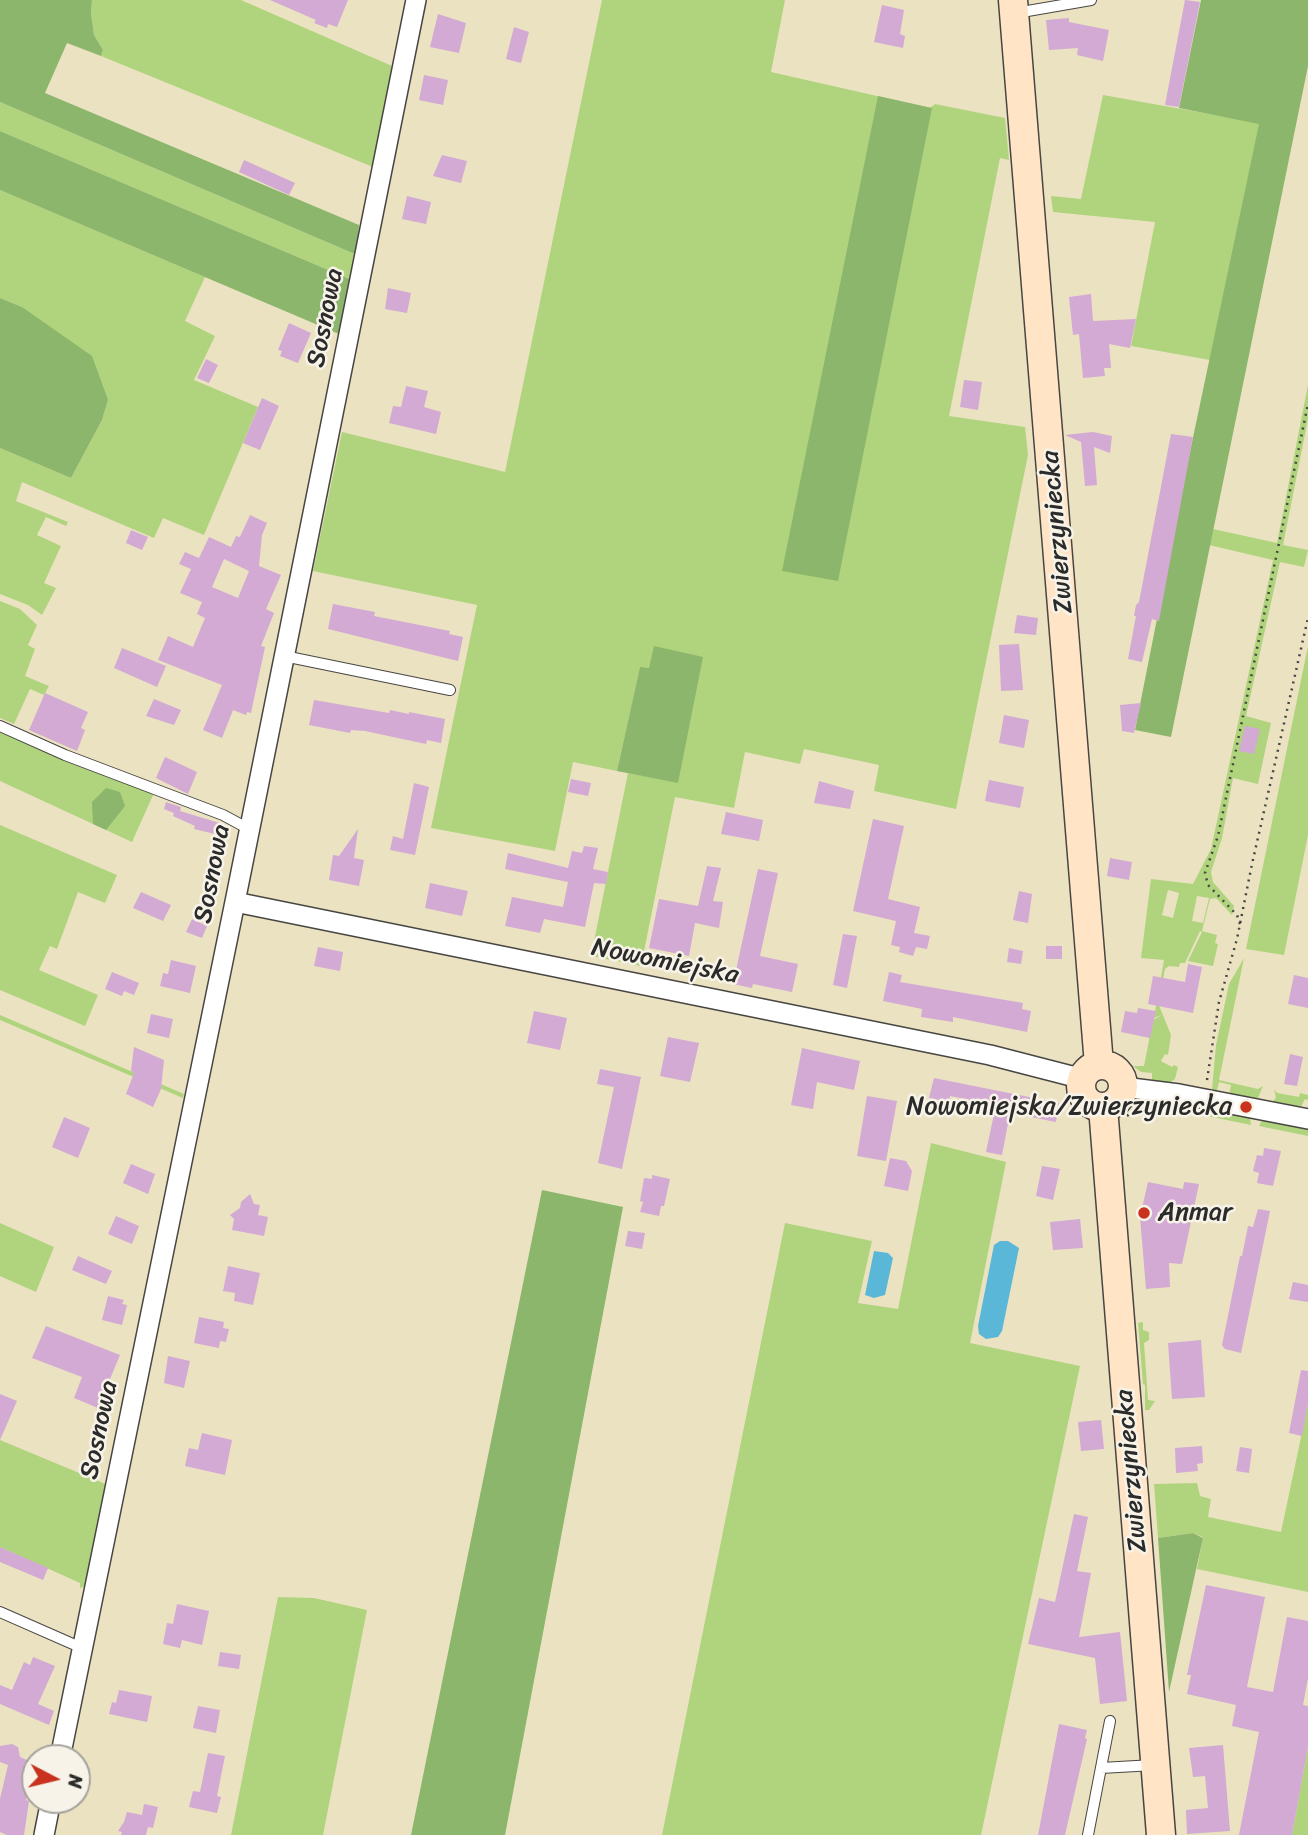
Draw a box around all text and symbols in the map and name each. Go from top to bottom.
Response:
street label: Sosnowa [301,266,351,370]
street label: Zwierzyniecka [1035,449,1081,615]
street label: Sosnowa [188,822,238,926]
street label: Nowomiejska [589,932,741,992]
place label: Nowomiejska/Zwierzyniecka [906,1091,1232,1123]
marker: Nowomiejska/Zwierzyniecka [1238,1099,1254,1115]
place label: Anmar [1158,1197,1233,1229]
marker: Anmar [1136,1205,1152,1221]
street label: Sosnowa [74,1378,126,1482]
street label: Zwierzyniecka [1109,1388,1155,1554]
north arrow [21,1744,91,1814]
text: N [58,1773,93,1790]

